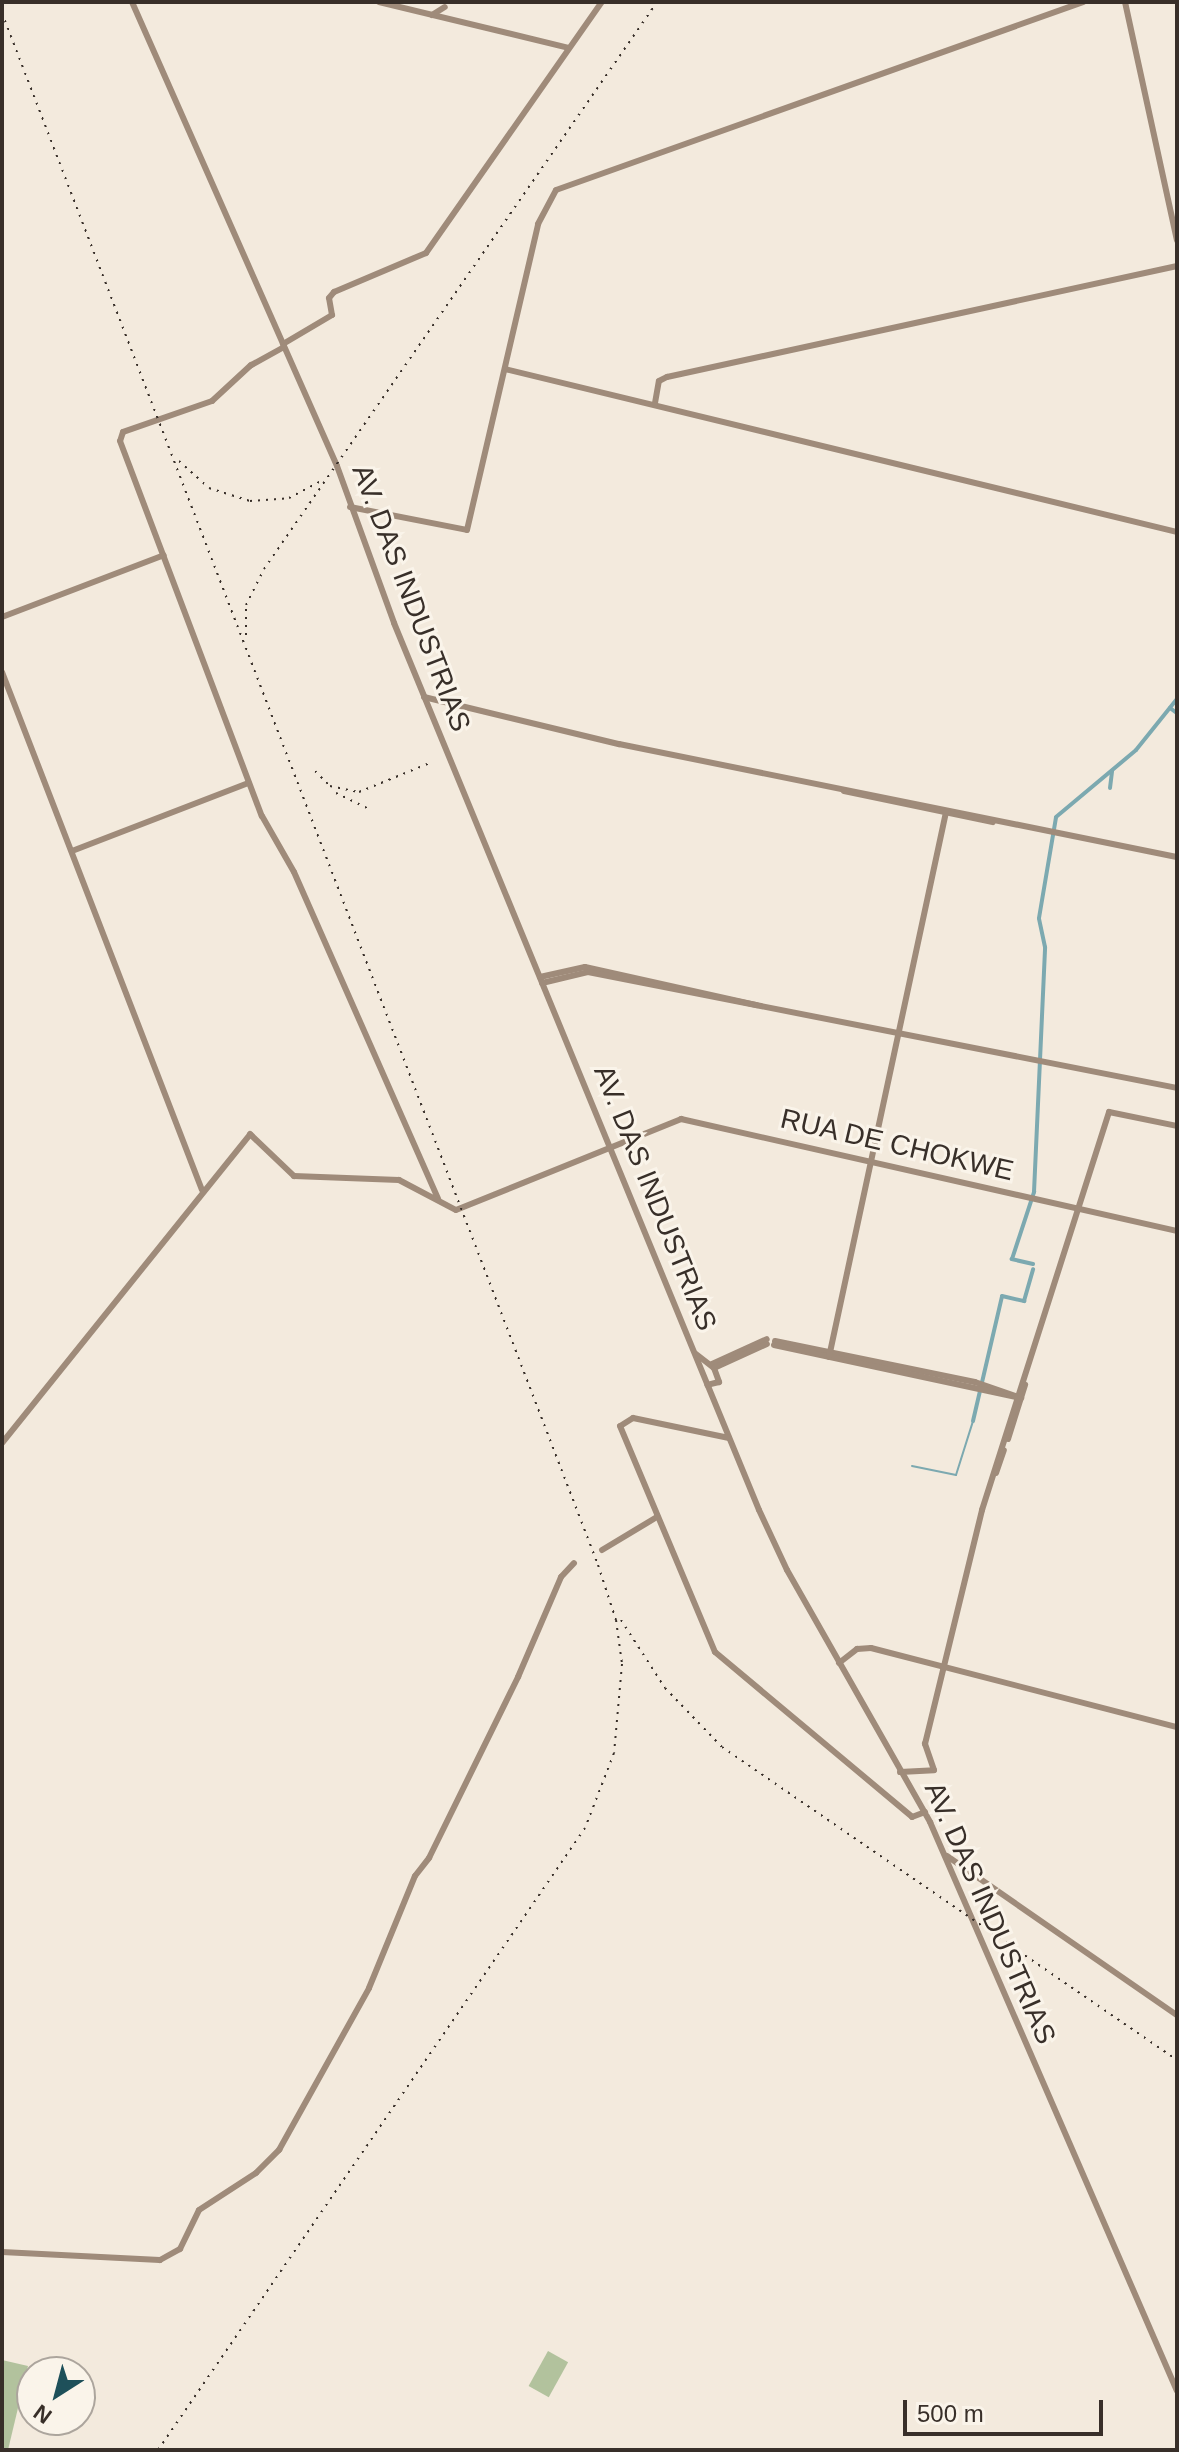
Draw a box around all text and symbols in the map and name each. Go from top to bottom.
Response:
street label: AV. DAS INDUSTRIAS [345,460,477,736]
street label: AV. DAS INDUSTRIAS [586,1060,724,1336]
street label: RUA DE CHOKWE [777,1102,1017,1188]
street label: AV. DAS INDUSTRIAS [917,1777,1063,2049]
north arrow [16,2356,96,2436]
scale bar [907,2384,1107,2434]
text: N [29,2399,57,2429]
text: 500 m [917,2400,984,2427]

